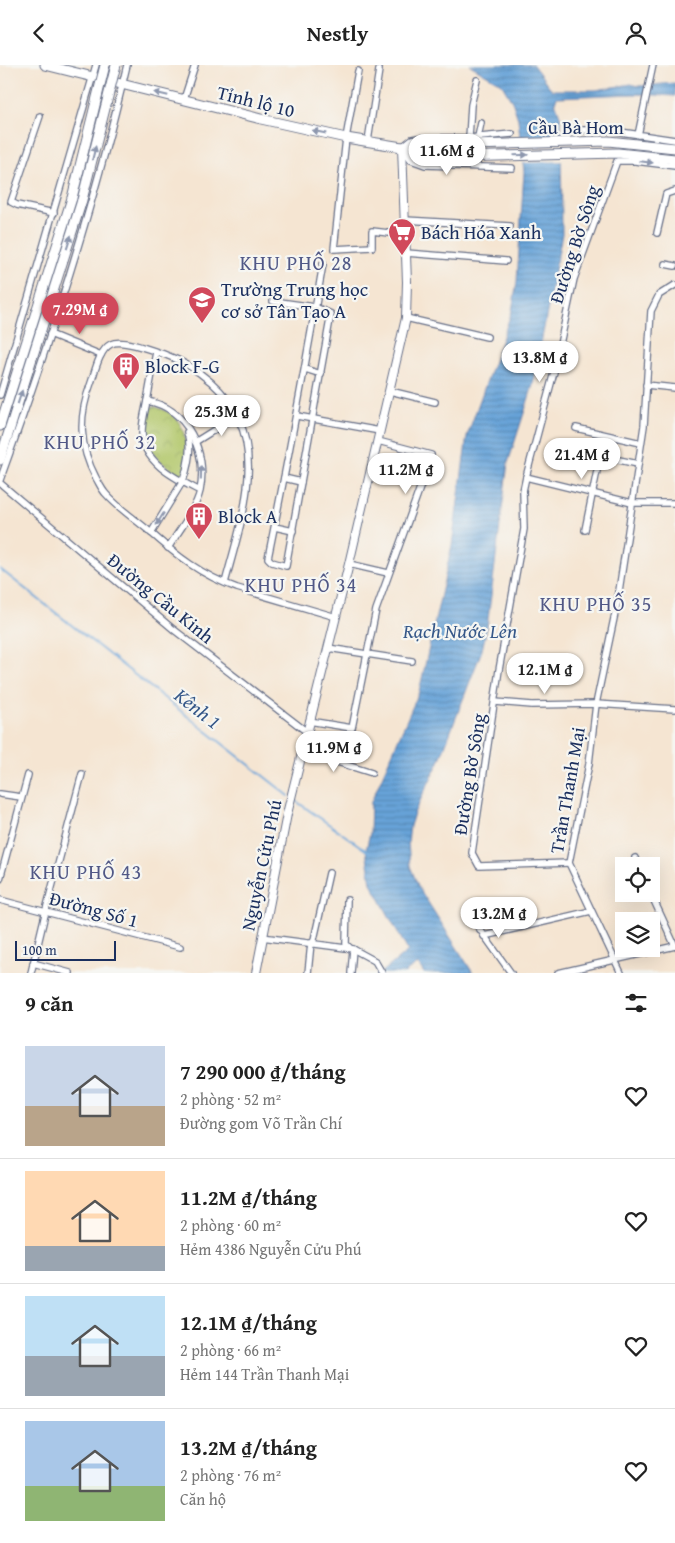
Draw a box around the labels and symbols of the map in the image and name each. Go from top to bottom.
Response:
street label: Tỉnh lộ 10 [214,78,298,124]
one-way arrow [154,90,169,98]
street label: Cầu Bà Hom [528,113,624,141]
one-way arrow [312,128,327,136]
pin: 11.6M ₫ [401,133,493,176]
one-way arrow [90,145,98,160]
one-way arrow [514,151,530,159]
one-way arrow [639,158,655,166]
street label: Đường Bờ Sông [542,181,606,307]
supermarket icon: Bách Hóa Xanh [387,217,417,256]
place label: Bách Hóa Xanh [421,218,542,246]
one-way arrow [66,235,73,250]
district label: KHU PHỐ 28 [240,248,352,277]
place label: Trường Trung học cơ sở Tân Tạo A [221,275,368,325]
school or university icon: Trường Trung học cơ sở Tân Tạo A [187,285,217,324]
pin: 7.29M ₫ [34,293,126,335]
pin: 13.8M ₫ [494,341,586,383]
building icon: Block F-G [111,351,141,390]
place label: Block F-G [145,352,220,380]
one-way arrow [17,390,24,405]
pin: 25.3M ₫ [176,395,268,437]
district label: KHU PHỐ 32 [44,427,156,456]
pin: 21.4M ₫ [536,437,628,480]
pin: 11.2M ₫ [360,453,452,495]
one-way arrow [197,465,205,481]
building icon: Block A [184,501,214,540]
place label: Block A [218,502,278,530]
one-way arrow [155,512,164,525]
street label: Đường Cầu Kinh [102,546,221,650]
district label: KHU PHỐ 34 [245,570,357,599]
district label: KHU PHỐ 35 [540,589,652,618]
water label: Rạch Nước Lên [402,616,517,645]
pin: 12.1M ₫ [499,653,591,695]
water label: Kênh 1 [168,680,227,735]
street label: Đường Bờ Sông [446,711,493,837]
street label: Trần Thanh Mại [542,725,592,855]
pin: 11.9M ₫ [288,731,380,773]
street label: Nguyễn Cửu Phú [233,796,289,933]
district label: KHU PHỐ 43 [30,857,142,886]
street label: Đường Số 1 [47,884,141,934]
pin: 13.2M ₫ [453,897,545,939]
scale bar [15,938,116,961]

